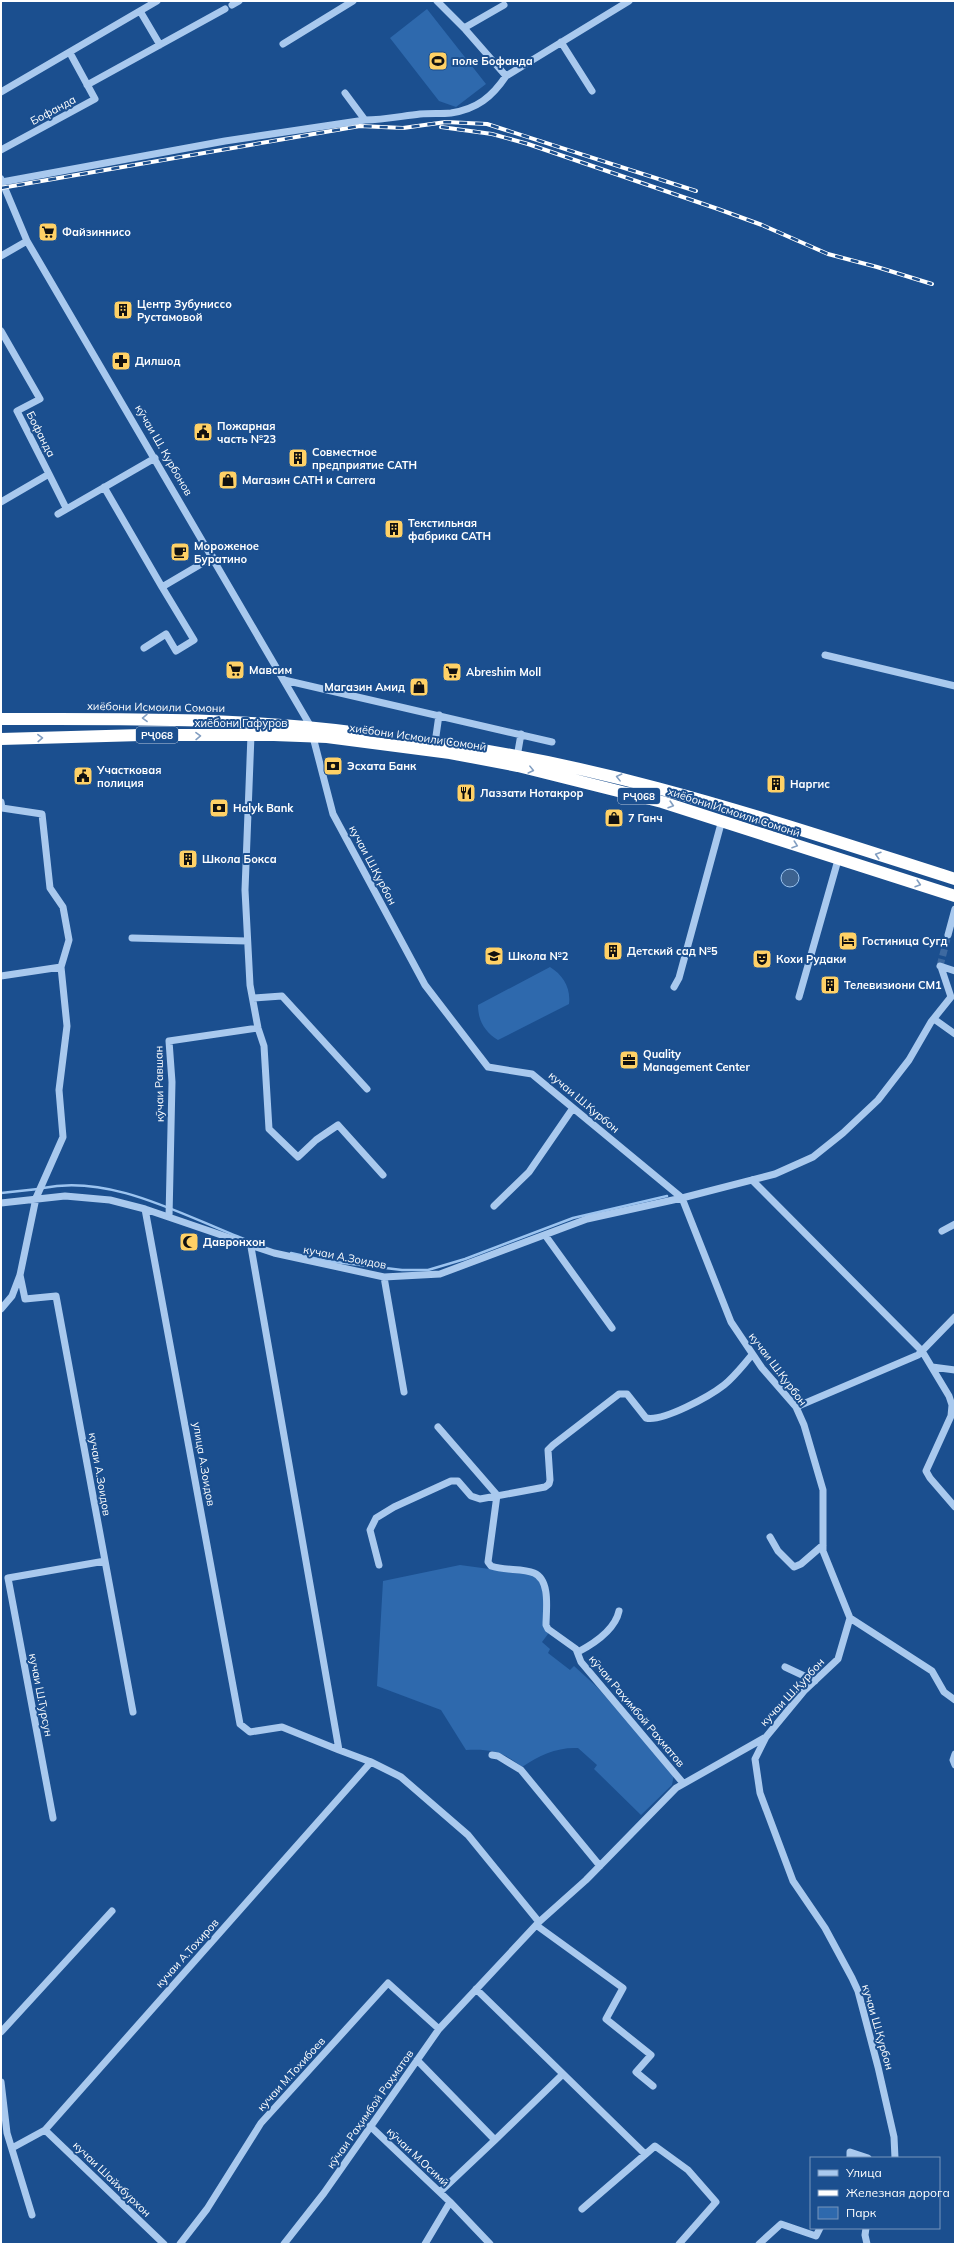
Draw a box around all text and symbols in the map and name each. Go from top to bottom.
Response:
sports icon: поле Бофанда [427,50,449,72]
place label: поле Бофанда [452,54,533,68]
street label: Бофанда [28,92,78,128]
supermarket icon: Файзиннисо [37,221,59,243]
place label: Файзиннисо [62,225,131,239]
place label: Центр Зубуниссо Рустамовой [137,297,232,324]
building icon: Центр Зубуниссо Рустамовой [112,299,134,321]
pharmacy icon: Дилшод [110,350,132,372]
place label: Дилшод [135,354,180,368]
street label: кӯчаи Ш. Курбонов [132,402,196,498]
street label: Бофанда [24,409,58,459]
place label: Пожарная часть №23 [217,419,277,446]
public building icon: Пожарная часть №23 [192,421,214,443]
place label: Совместное предприятие CATH [312,445,417,472]
building icon: Совместное предприятие CATH [287,447,309,469]
shop icon: Магазин САТН и Carrera [217,469,239,491]
place label: Магазин САТН и Carrera [242,473,376,487]
place label: Текстильная фабрика САТН [408,516,491,543]
building icon: Текстильная фабрика САТН [383,518,405,540]
place label: Мороженое Буратино [194,539,259,566]
cafe icon: Мороженое Буратино [169,541,191,563]
supermarket icon: Мавсим [224,659,246,681]
supermarket icon: Abreshim Moll [441,661,463,683]
place label: Мавсим [249,663,292,677]
place label: Abreshim Moll [466,665,541,679]
shop icon: Магазин Амид [408,676,430,698]
place label: Магазин Амид [324,680,405,694]
street label: хиёбони Исмоили Сомони [87,699,225,715]
one-way arrow [142,714,148,722]
street label: хиёбони Гафуров [195,716,287,730]
street label: хиёбони Исмоили Сомонӣ [349,720,487,754]
road number: РҶ068 [136,727,178,743]
one-way arrow [195,732,201,740]
one-way arrow [37,733,43,742]
bank icon: Эсxата Банк [322,755,344,777]
place label: Эсxата Банк [347,759,417,773]
place label: Участковая полиция [96,763,161,790]
public building icon: Участковая полиция [72,765,94,787]
one-way arrow [528,765,535,773]
building icon: Наргис [765,773,787,795]
one-way arrow [616,774,622,782]
place label: Наргис [790,777,830,791]
restaurant icon: Лаззати Нотакрор [455,782,477,804]
street label: хиёбони Исмоили Сомонӣ [666,784,802,840]
place label: Лаззати Нотакрор [480,786,584,800]
road number: РҶ068 [618,788,660,804]
bank icon: Halyk Bank [208,797,230,819]
one-way arrow [667,800,674,809]
place label: Halyk Bank [233,801,294,815]
shop icon: 7 Ганч [603,807,625,829]
place label: 7 Ганч [628,811,663,825]
street label: кучаи Ш.Қурбон [346,823,400,907]
one-way arrow [791,840,798,848]
building icon: Школа Бокса [177,848,199,870]
one-way arrow [874,851,881,860]
place label: Школа Бокса [202,852,277,866]
one-way arrow [915,880,922,888]
hotel icon: Гостиница Сугд [837,930,859,952]
place label: Гостиница Сугд [862,934,948,948]
building icon: Детский сад №5 [602,940,624,962]
place label: Детский сад №5 [627,944,718,958]
school or university icon: Школа №2 [483,945,505,967]
theatre icon: Кохи Рудаки [751,948,773,970]
place label: Школа №2 [508,949,569,963]
place label: Кохи Рудаки [776,952,846,966]
building icon: Телевизиони СМ1 [819,974,841,996]
place label: Телевизиони СМ1 [844,978,942,992]
street label: кӯчаи Равшан [151,1046,167,1122]
place label: Quality Management Center [643,1047,750,1074]
office icon: Quality Management Center [618,1049,640,1071]
street label: кучаи Ш.Қурбон [546,1068,622,1136]
mosque icon: Давронхон [178,1231,200,1253]
place label: Давронхон [203,1235,266,1249]
street label: кучаи А.Зоидов [302,1242,388,1272]
street label: кучаи Ш.Қурбон [746,1330,810,1408]
street label: улица А.Зоидов [190,1421,218,1507]
street label: кучаи А.Зоидов [86,1431,114,1517]
street label: кучаи Ш.Турсун [26,1652,56,1738]
street label: кӯчаи Раҳимбой Раҳматов [586,1652,688,1770]
street label: кучаи Ш.Қурбон [757,1655,827,1729]
street label: кучаи А.Тохиров [152,1916,222,1990]
street label: кучаи Ш.Қурбон [859,1983,897,2071]
street label: кучаи М.Тохибоев [254,2034,328,2114]
street label: кӯчаи Раҳимбой Раҳматов [324,2047,416,2171]
street label: кӯчаи М.Осимӣ [384,2124,452,2190]
street label: кучаи Шайхбурхон [70,2138,154,2220]
legend [810,2157,940,2229]
text: Улица [845,2165,882,2180]
text: Железная дорога [846,2185,950,2200]
text: Парк [846,2205,877,2220]

